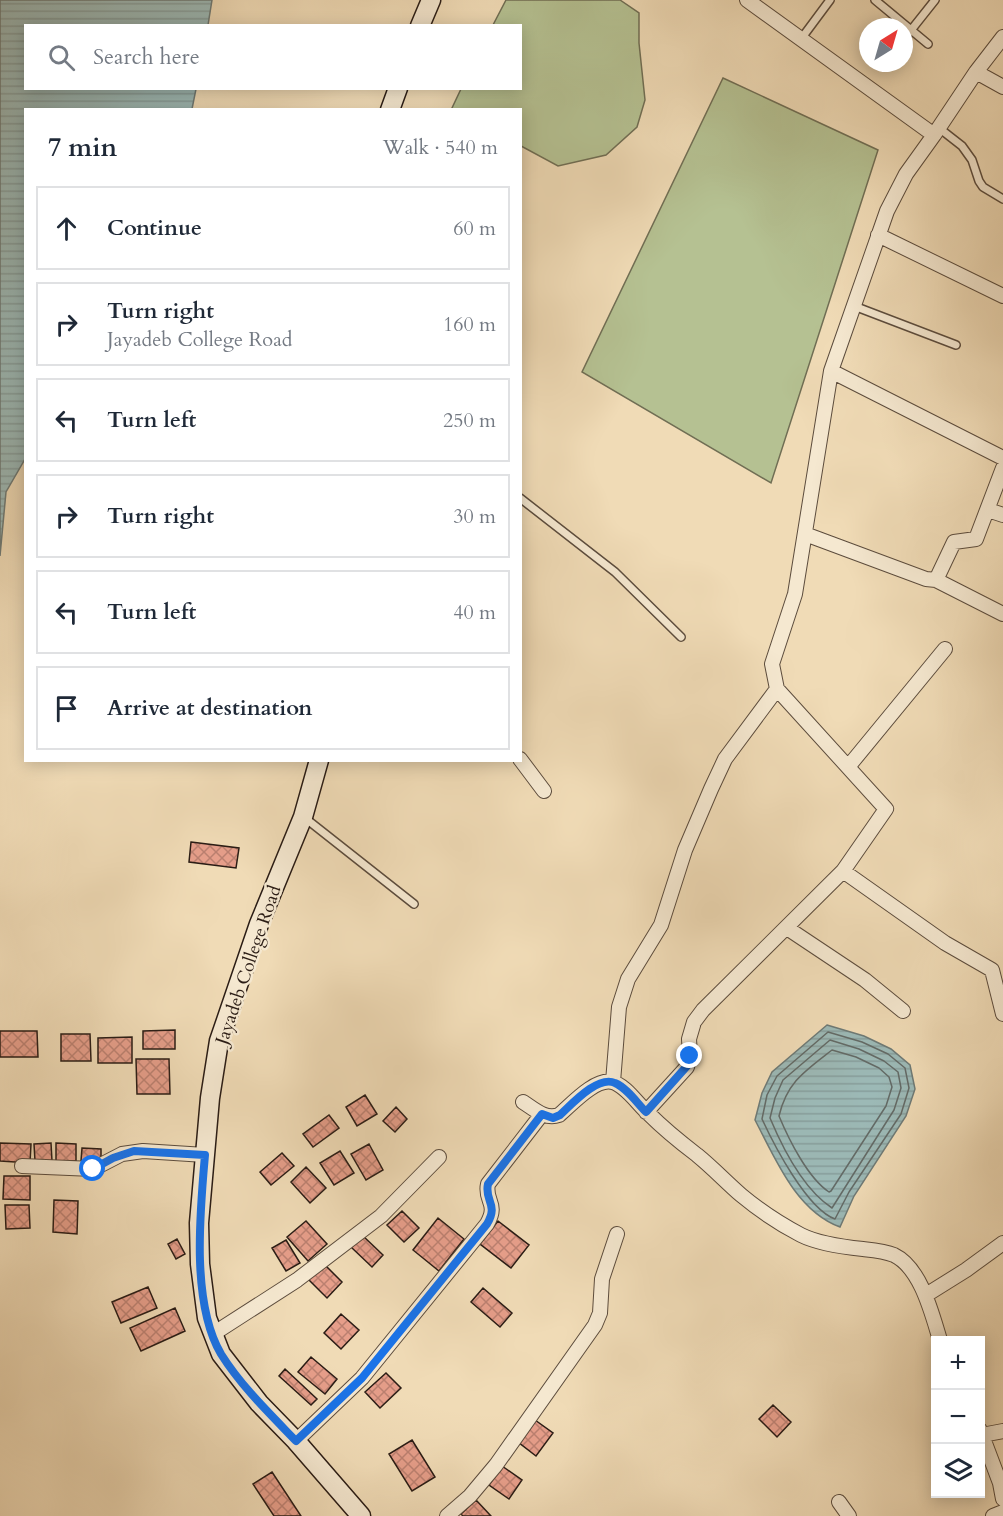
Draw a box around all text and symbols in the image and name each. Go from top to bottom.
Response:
north arrow [859,18,913,72]
search box [24,24,522,90]
icon: search [45,41,78,74]
text: Search here [93,42,200,72]
text: 7 min [48,130,117,165]
text: Walk · 540 m [383,134,498,161]
icon: ahead [50,212,83,245]
text: Continue [107,213,202,243]
text: 60 m [453,215,496,242]
text: Turn right [107,296,214,326]
icon: right [50,308,83,341]
text: 160 m [443,311,496,338]
text: Jayadeb College Road [107,326,292,353]
icon: left [50,404,83,437]
text: Turn left [107,405,196,435]
text: 250 m [443,407,496,434]
icon: right [50,500,83,533]
text: Turn right [107,501,214,531]
text: 30 m [453,503,496,530]
icon: left [50,596,83,629]
text: Turn left [107,597,196,627]
text: 40 m [453,599,496,626]
icon: arrive [50,692,83,725]
text: Arrive at destination [107,693,312,723]
street label: Jayadeb College Road [209,882,288,1051]
route end [676,1042,702,1068]
route start [79,1155,105,1181]
map controls [931,1336,985,1498]
button: + [931,1336,985,1390]
button: − [931,1390,985,1444]
button: layers [931,1444,985,1498]

